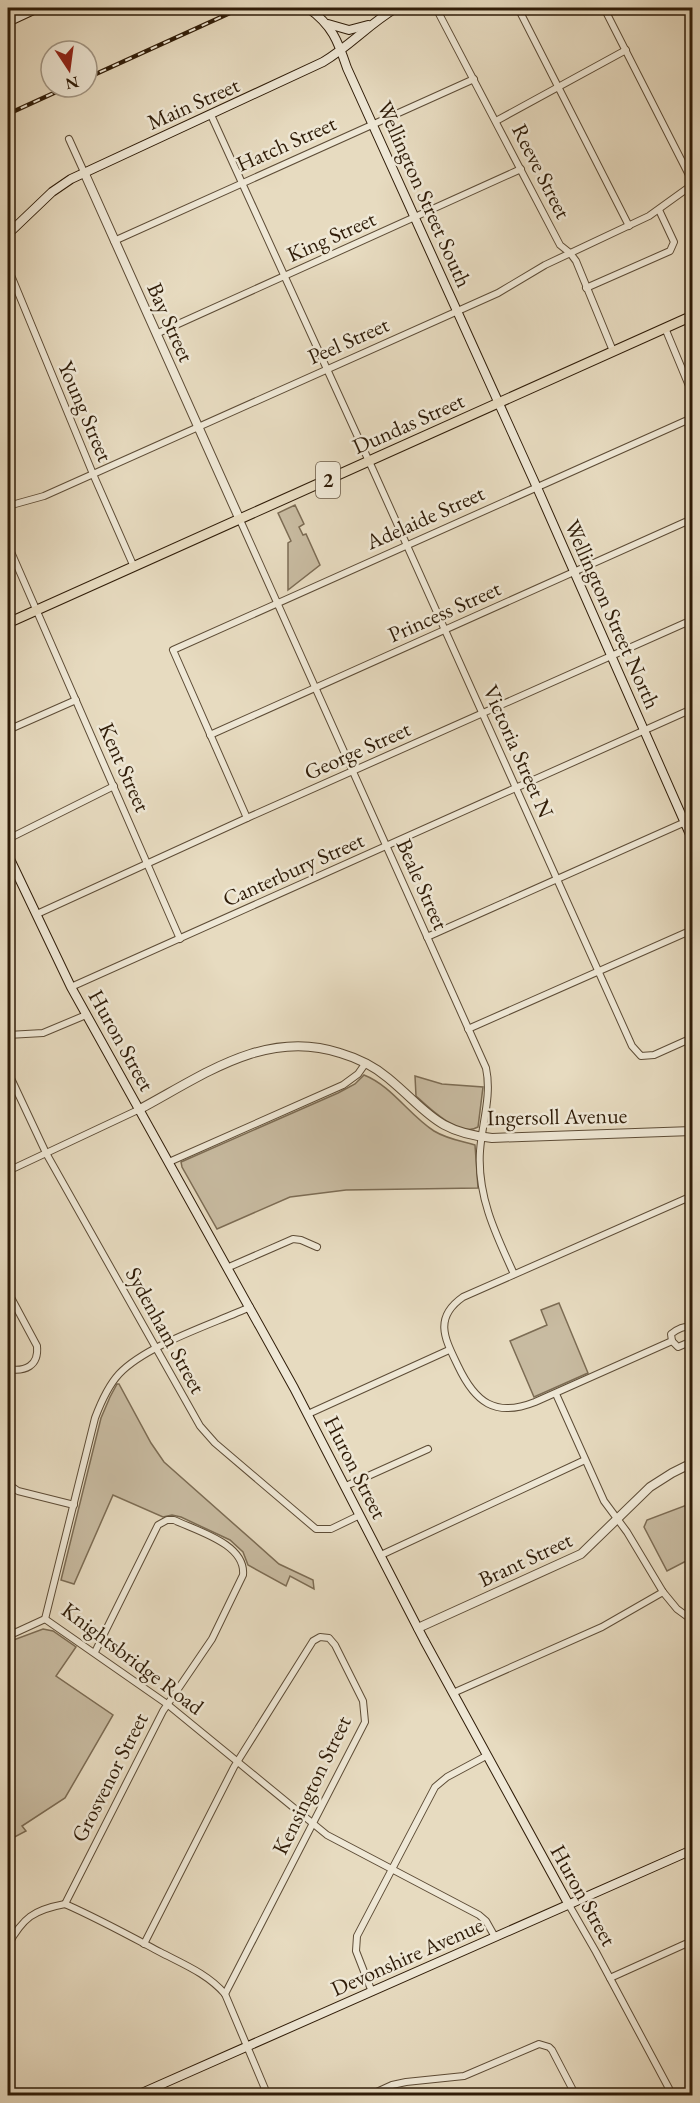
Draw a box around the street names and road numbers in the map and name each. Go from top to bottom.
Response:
street label: Main Street [143,70,244,137]
street label: Wellington Street South [370,96,479,292]
street label: Hatch Street [232,109,341,178]
street label: Reeve Street [505,119,578,224]
street label: King Street [282,204,380,269]
street label: Bay Street [140,278,201,366]
street label: Peel Street [303,310,393,371]
street label: Young Street [51,356,120,466]
street label: Dundas Street [348,386,469,461]
road number: 2 [316,462,340,498]
street label: Adelaide Street [360,478,489,557]
street label: Wellington Street North [558,515,667,713]
street label: Princess Street [383,574,505,649]
street label: Victoria Street N [476,680,561,823]
street label: George Street [299,714,415,787]
street label: Kent Street [92,718,157,816]
street label: Canterbury Street [218,825,368,914]
street label: Beale Street [390,834,456,934]
street label: Huron Street [82,984,161,1096]
street label: Ingersoll Avenue [487,1101,628,1132]
street label: Sydenham Street [119,1262,212,1399]
street label: Huron Street [317,1411,394,1524]
street label: Brant Street [474,1525,577,1594]
street label: Knightsbridge Road [56,1595,210,1722]
street label: Grosvenor Street [64,1707,155,1847]
street label: Kensington Street [265,1711,358,1859]
street label: Huron Street [544,1839,623,1951]
street label: Devonshire Avenue [326,1910,488,2003]

